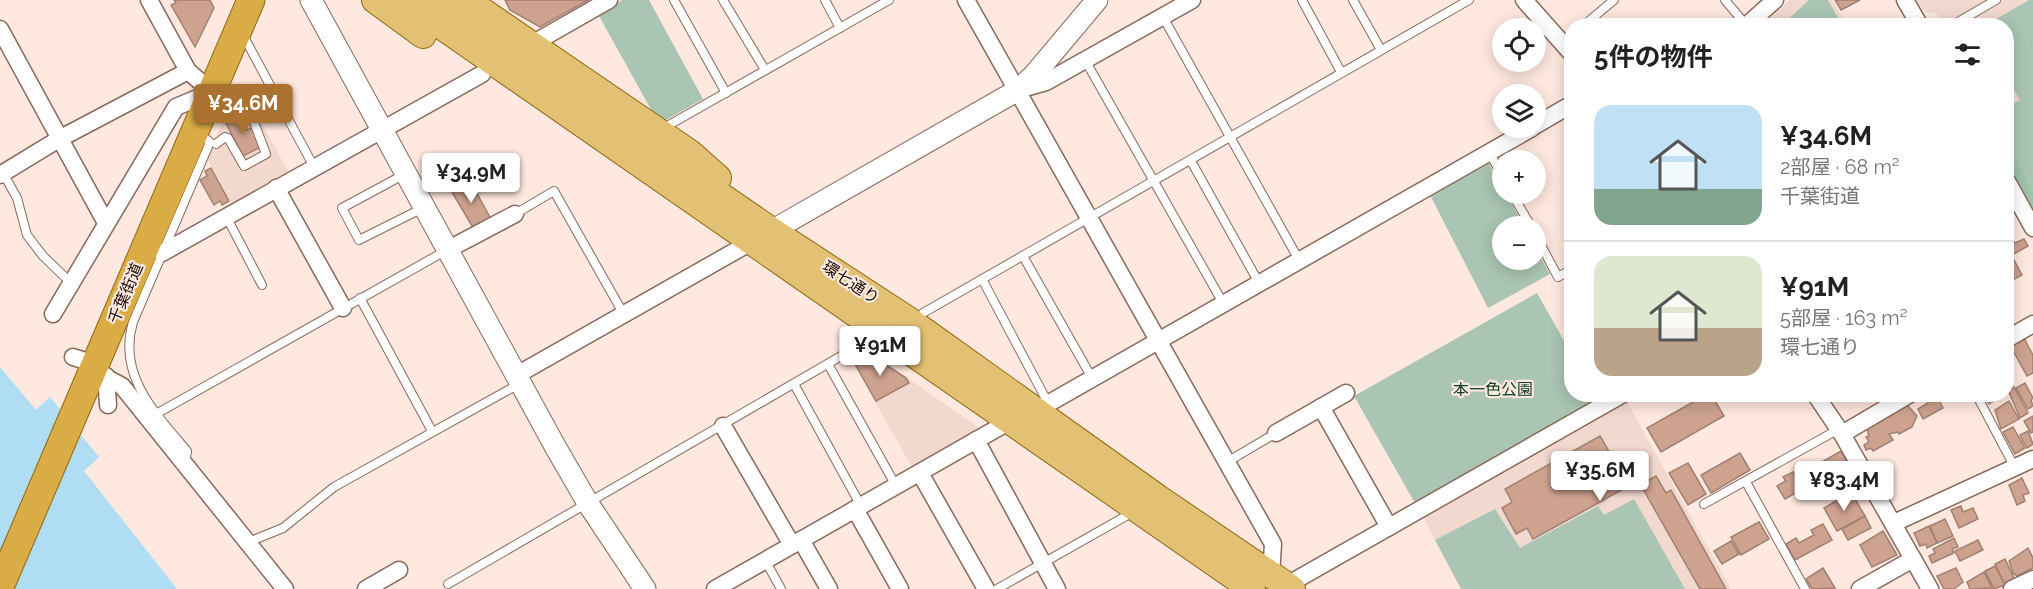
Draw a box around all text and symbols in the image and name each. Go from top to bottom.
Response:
map controls [1492,18,1546,270]
button: locate [1492,18,1546,72]
icon: filters [1951,38,1984,71]
text: 5件の物件 [1594,42,1712,72]
pin: ¥34.6M [194,84,292,135]
button: layers [1492,84,1546,138]
text: ¥34.6M [208,91,278,115]
text: ¥34.6M [1780,121,1872,151]
icon: home [1642,129,1714,201]
button: + [1492,150,1546,204]
pin: ¥34.9M [422,153,520,204]
text: 2部屋 · 68 m² [1780,155,1900,179]
text: ¥34.9M [436,160,506,184]
text: 千葉街道 [1780,184,1860,208]
button: − [1492,216,1546,270]
street label: 環七通り [819,257,883,308]
street label: 千葉街道 [104,260,147,326]
text: ¥91M [1780,272,1849,302]
icon: home [1642,280,1714,352]
text: 5部屋 · 163 m² [1780,306,1907,330]
pin: ¥91M [844,326,916,377]
text: ¥91M [853,333,907,357]
text: 環七通り [1780,335,1860,359]
park label: 本一色公園 [1453,380,1533,399]
pin: ¥35.6M [1551,451,1649,502]
text: ¥35.6M [1565,458,1635,482]
pin: ¥83.4M [1795,461,1893,512]
text: ¥83.4M [1809,468,1879,492]

